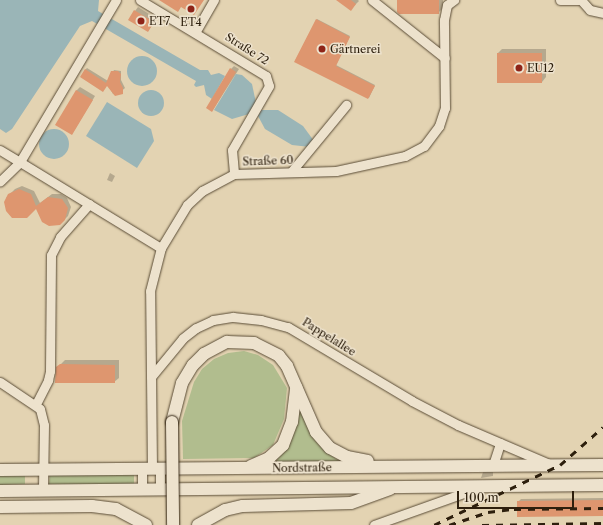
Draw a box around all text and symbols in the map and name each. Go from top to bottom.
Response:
marker: ET4 [186,4,196,14]
place label: ET7 [149,14,170,28]
place label: ET4 [180,15,202,29]
marker: ET7 [136,16,146,26]
street label: Straße 72 [223,30,271,68]
place label: Gärtnerei [330,42,380,56]
marker: Gärtnerei [317,44,327,54]
place label: EU12 [527,61,554,75]
marker: EU12 [514,63,524,73]
street label: Straße 60 [242,154,294,168]
street label: Pappelallee [300,315,358,359]
street label: Nordstraße [272,461,332,475]
scale bar [459,483,576,509]
text: 100 m [464,490,499,505]

